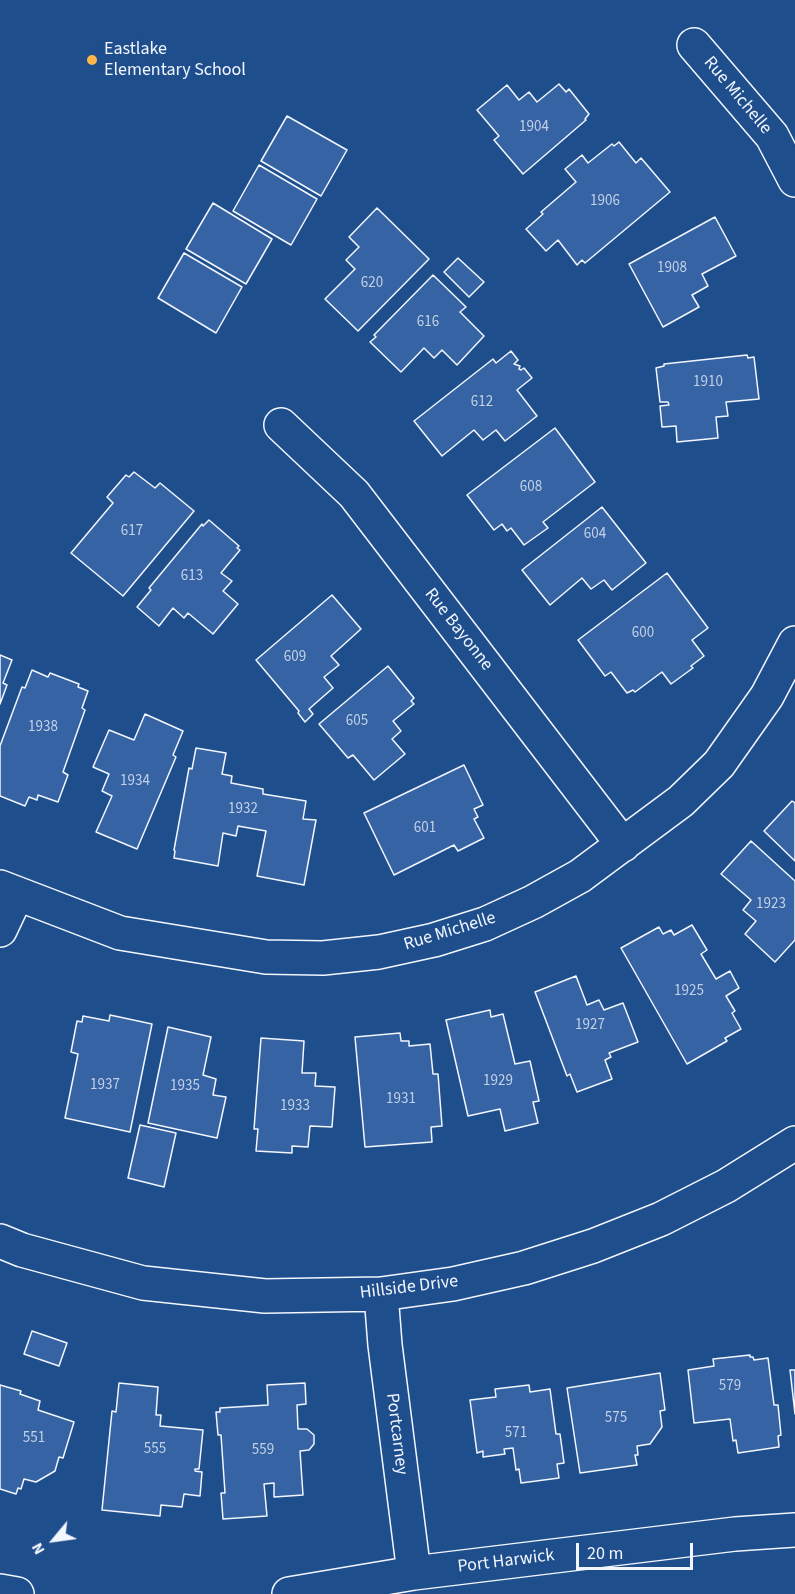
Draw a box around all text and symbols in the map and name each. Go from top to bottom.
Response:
place label: Eastlake Elementary School [104,39,246,82]
marker: Eastlake Elementary School [85,53,99,67]
street label: Rue Michelle [698,53,776,139]
house number: 1904 [519,119,549,137]
house number: 1906 [590,193,620,211]
house number: 1908 [657,260,687,278]
house number: 620 [361,275,383,293]
house number: 616 [417,314,439,332]
house number: 1910 [693,374,723,392]
house number: 612 [471,394,493,412]
house number: 608 [520,479,542,497]
house number: 617 [121,523,143,541]
house number: 604 [584,526,606,544]
house number: 613 [181,568,203,586]
street label: Rue Bayonne [419,584,497,676]
house number: 600 [632,625,654,643]
house number: 609 [284,649,306,667]
house number: 605 [346,713,368,731]
house number: 1938 [28,719,58,737]
house number: 1934 [120,773,150,791]
house number: 1932 [228,801,258,819]
house number: 601 [414,820,436,838]
house number: 1923 [756,896,786,914]
street label: Rue Michelle [401,908,499,956]
house number: 1925 [674,983,704,1001]
house number: 1927 [575,1017,605,1035]
house number: 1929 [483,1073,513,1091]
house number: 1937 [90,1077,120,1095]
house number: 1935 [170,1078,200,1096]
house number: 1931 [386,1091,416,1109]
house number: 1933 [280,1098,310,1116]
street label: Hillside Drive [359,1271,459,1305]
house number: 579 [719,1378,741,1396]
street label: Portcarney [380,1392,412,1476]
house number: 575 [605,1410,627,1428]
house number: 571 [505,1425,527,1443]
house number: 551 [23,1430,45,1448]
house number: 555 [144,1441,166,1459]
house number: 559 [252,1442,274,1460]
north arrow [24,1510,84,1570]
scale bar [579,1531,696,1569]
text: N [26,1539,50,1559]
text: 20 m [587,1541,623,1566]
street label: Port Harwick [456,1545,556,1579]

